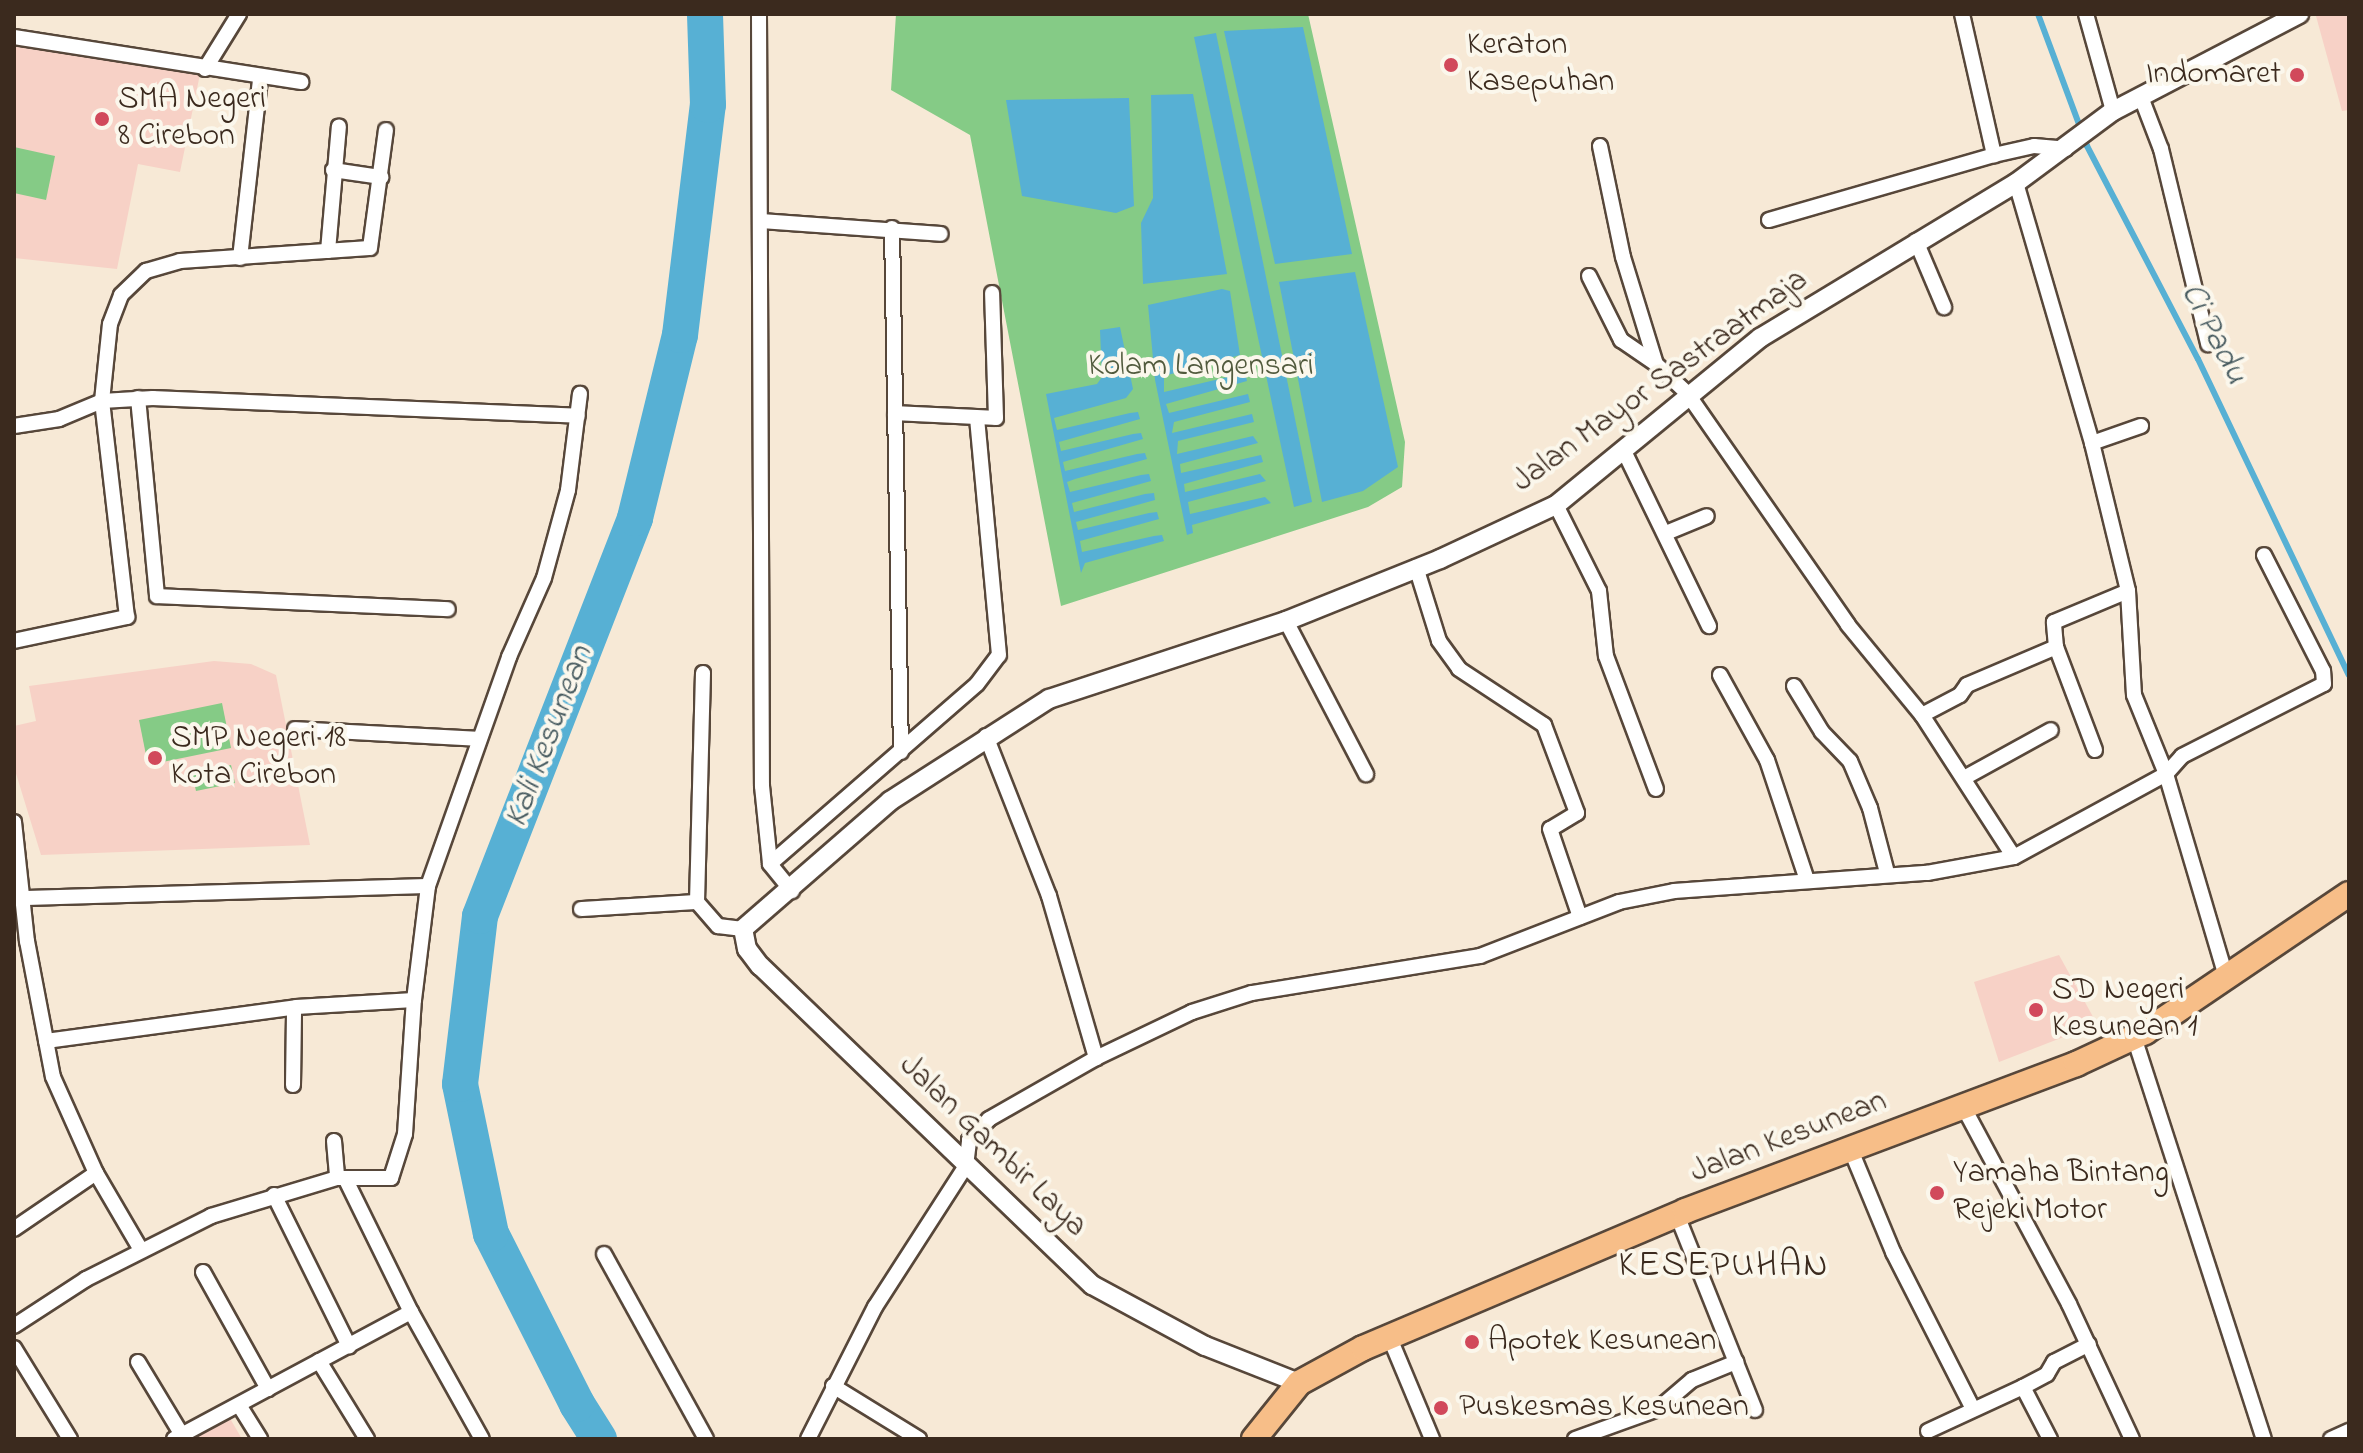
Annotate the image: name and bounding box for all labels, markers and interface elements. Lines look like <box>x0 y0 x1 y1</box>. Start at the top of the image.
place label: Keraton Kasepuhan <box>1467 28 1614 103</box>
marker: Keraton Kasepuhan <box>1442 56 1460 74</box>
place label: Indomaret <box>2146 56 2281 94</box>
marker: Indomaret <box>2288 66 2306 84</box>
place label: SMA Negeri 8 Cirebon <box>118 82 266 157</box>
marker: SMA Negeri 8 Cirebon <box>93 110 111 128</box>
street label: Jalan Mayor Sastraatmaja <box>1506 262 1816 502</box>
water label: Ci Padu <box>2170 277 2256 391</box>
park label: Kolam Langensari <box>1088 348 1314 386</box>
water label: Kali Kesunean <box>497 641 603 833</box>
place label: SMP Negeri 18 Kota Cirebon <box>171 721 346 796</box>
marker: SMP Negeri 18 Kota Cirebon <box>146 749 164 767</box>
place label: SD Negeri Kesunean 1 <box>2052 973 2198 1048</box>
marker: SD Negeri Kesunean 1 <box>2027 1001 2045 1019</box>
street label: Jalan Gambir Laya <box>890 1048 1094 1246</box>
street label: Jalan Kesunean <box>1686 1083 1892 1193</box>
place label: Yamaha Bintang Rejeki Motor <box>1953 1156 2169 1231</box>
marker: Yamaha Bintang Rejeki Motor <box>1928 1184 1946 1202</box>
district label: KESEPUHAN <box>1618 1245 1830 1289</box>
place label: Apotek Kesunean <box>1488 1323 1716 1361</box>
marker: Apotek Kesunean <box>1463 1333 1481 1351</box>
place label: Puskesmas Kesunean <box>1459 1389 1749 1427</box>
marker: Puskesmas Kesunean <box>1430 1397 1452 1419</box>

